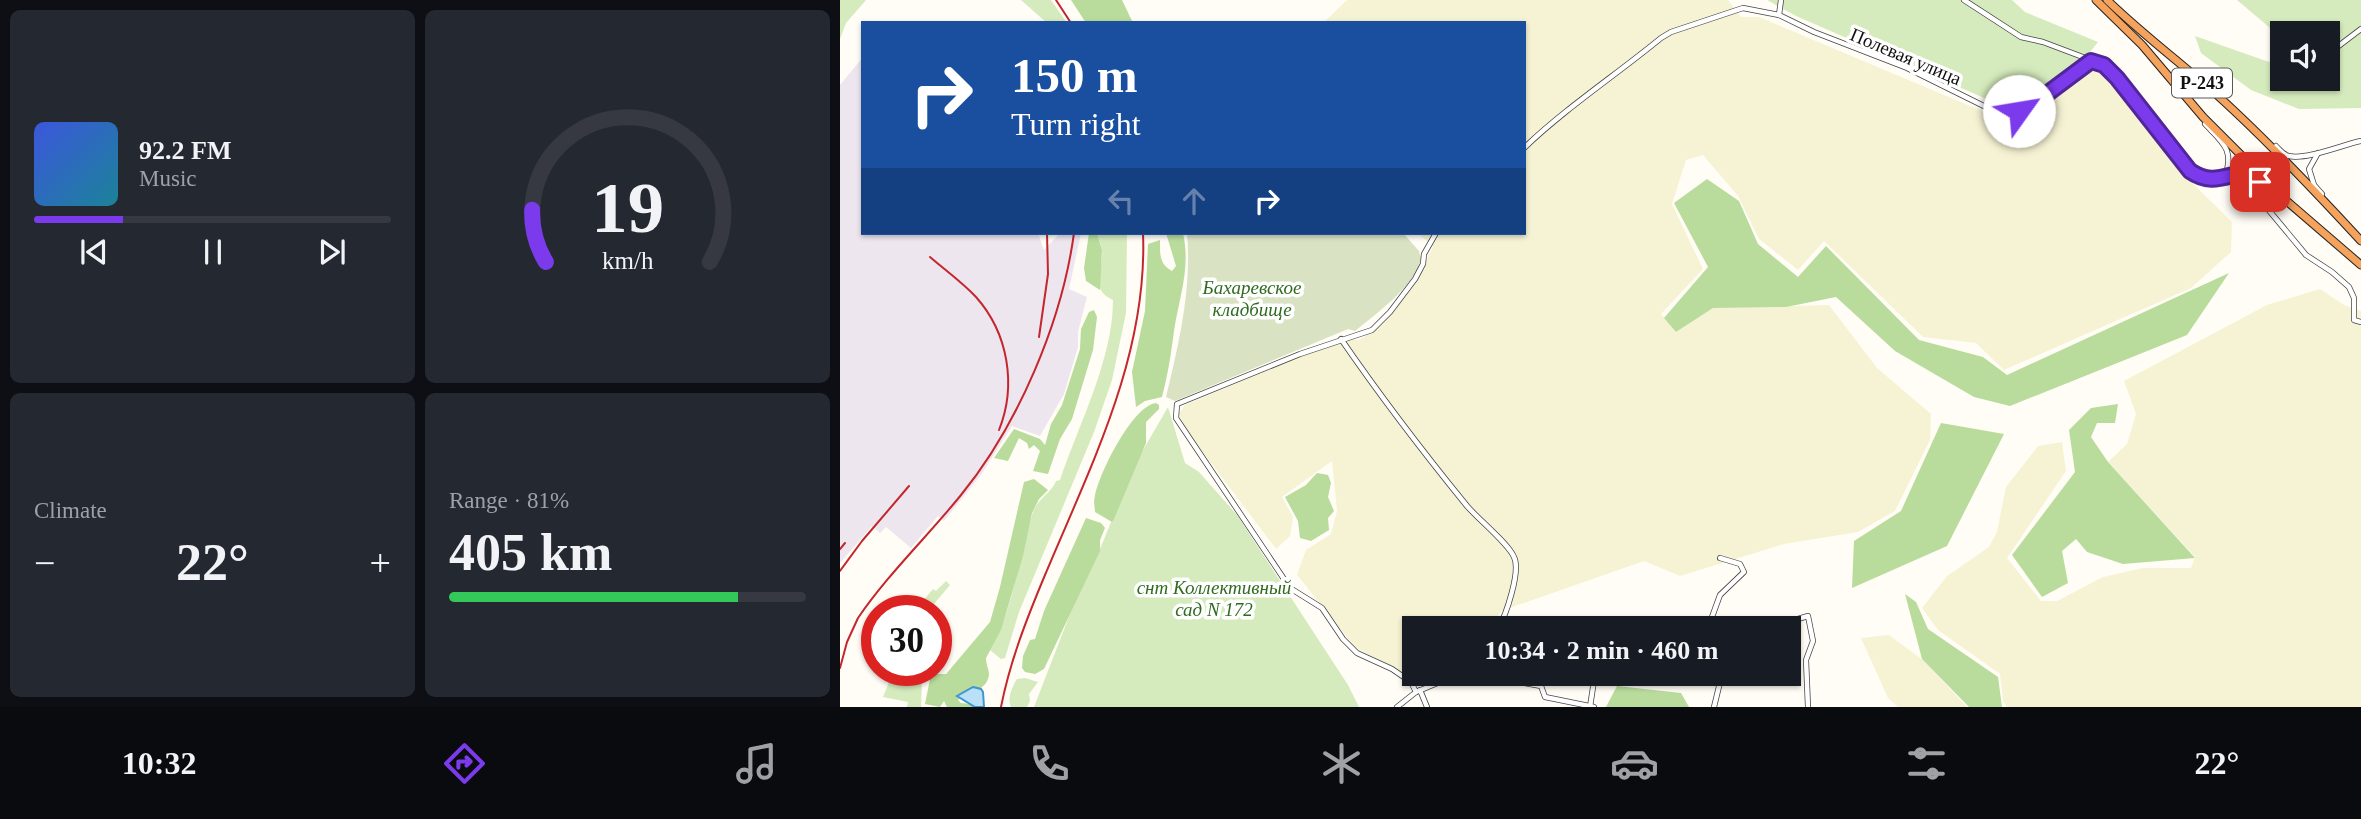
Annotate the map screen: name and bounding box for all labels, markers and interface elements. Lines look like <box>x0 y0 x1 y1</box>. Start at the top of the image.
map controls <box>2270 21 2340 91</box>
button: sound <box>2270 21 2340 91</box>
street label: Полевая улица <box>1847 24 1965 89</box>
text: 150 m <box>1011 48 1138 103</box>
icon: right <box>896 49 987 140</box>
road number: Р-243 <box>2172 68 2232 98</box>
position arrow <box>1982 74 2056 148</box>
text: Turn right <box>1011 106 1141 142</box>
text: 92.2 FM <box>139 136 231 165</box>
pin <box>2230 152 2290 212</box>
icon: arrive <box>2241 163 2279 201</box>
text: Music <box>139 166 197 191</box>
text: 19 <box>591 168 664 249</box>
icon: left <box>1102 182 1140 220</box>
icon: ahead <box>1175 182 1213 220</box>
icon: right <box>1248 182 1286 220</box>
icon: previous <box>75 233 113 271</box>
icon: pause <box>194 233 232 271</box>
icon: next <box>313 233 351 271</box>
text: km/h <box>602 247 654 274</box>
park label: Бахаревское кладбище <box>1202 277 1301 320</box>
text: Range · 81% <box>449 488 569 513</box>
text: Climate <box>34 498 107 523</box>
text: 405 km <box>449 524 612 581</box>
text: 22° <box>176 534 249 591</box>
text: − <box>34 542 55 584</box>
text: + <box>370 542 391 584</box>
park label: снт Коллективный сад N 172 <box>1137 577 1292 620</box>
speed limit sign: 30 <box>861 595 952 686</box>
text: 10:34 · 2 min · 460 m <box>1485 636 1719 665</box>
icon: directions <box>440 739 489 788</box>
icon: music <box>732 739 781 788</box>
icon: phone <box>1025 739 1074 788</box>
icon: climate <box>1317 739 1366 788</box>
icon: car <box>1610 739 1659 788</box>
icon: filters <box>1902 739 1951 788</box>
text: 10:32 <box>122 745 196 781</box>
text: 22° <box>2194 745 2239 781</box>

